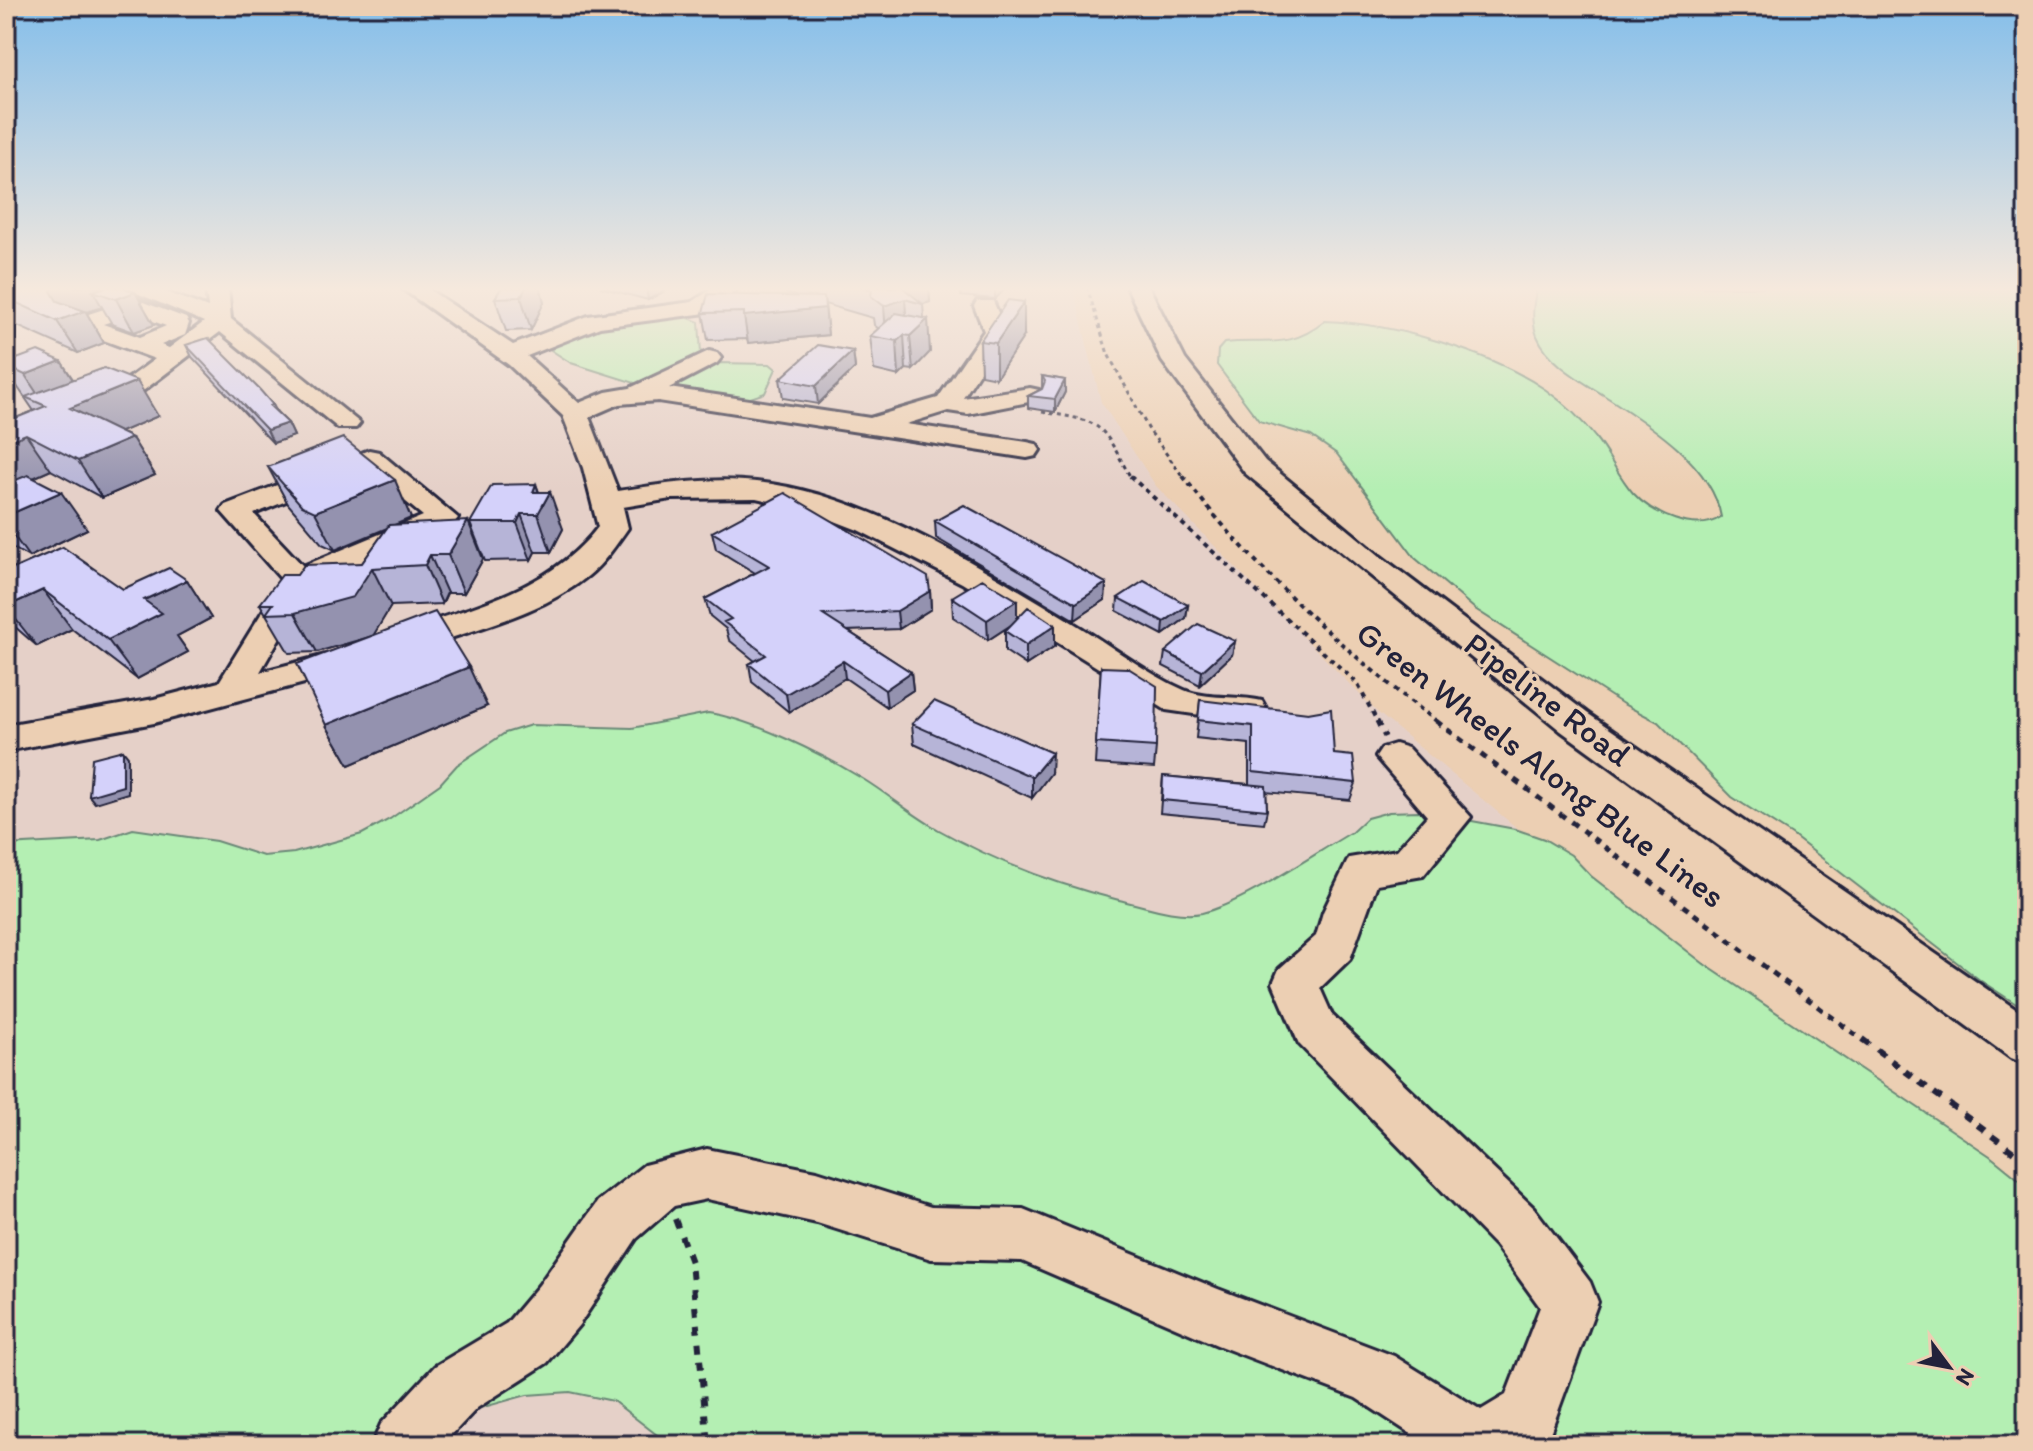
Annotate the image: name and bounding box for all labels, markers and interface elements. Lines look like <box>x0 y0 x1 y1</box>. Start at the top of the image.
street label: Green Wheels Along Blue Lines <box>1348 612 1733 916</box>
street label: Pipeline Road <box>1456 623 1639 775</box>
north arrow <box>1909 1327 1989 1407</box>
text: N <box>1950 1364 1981 1391</box>

